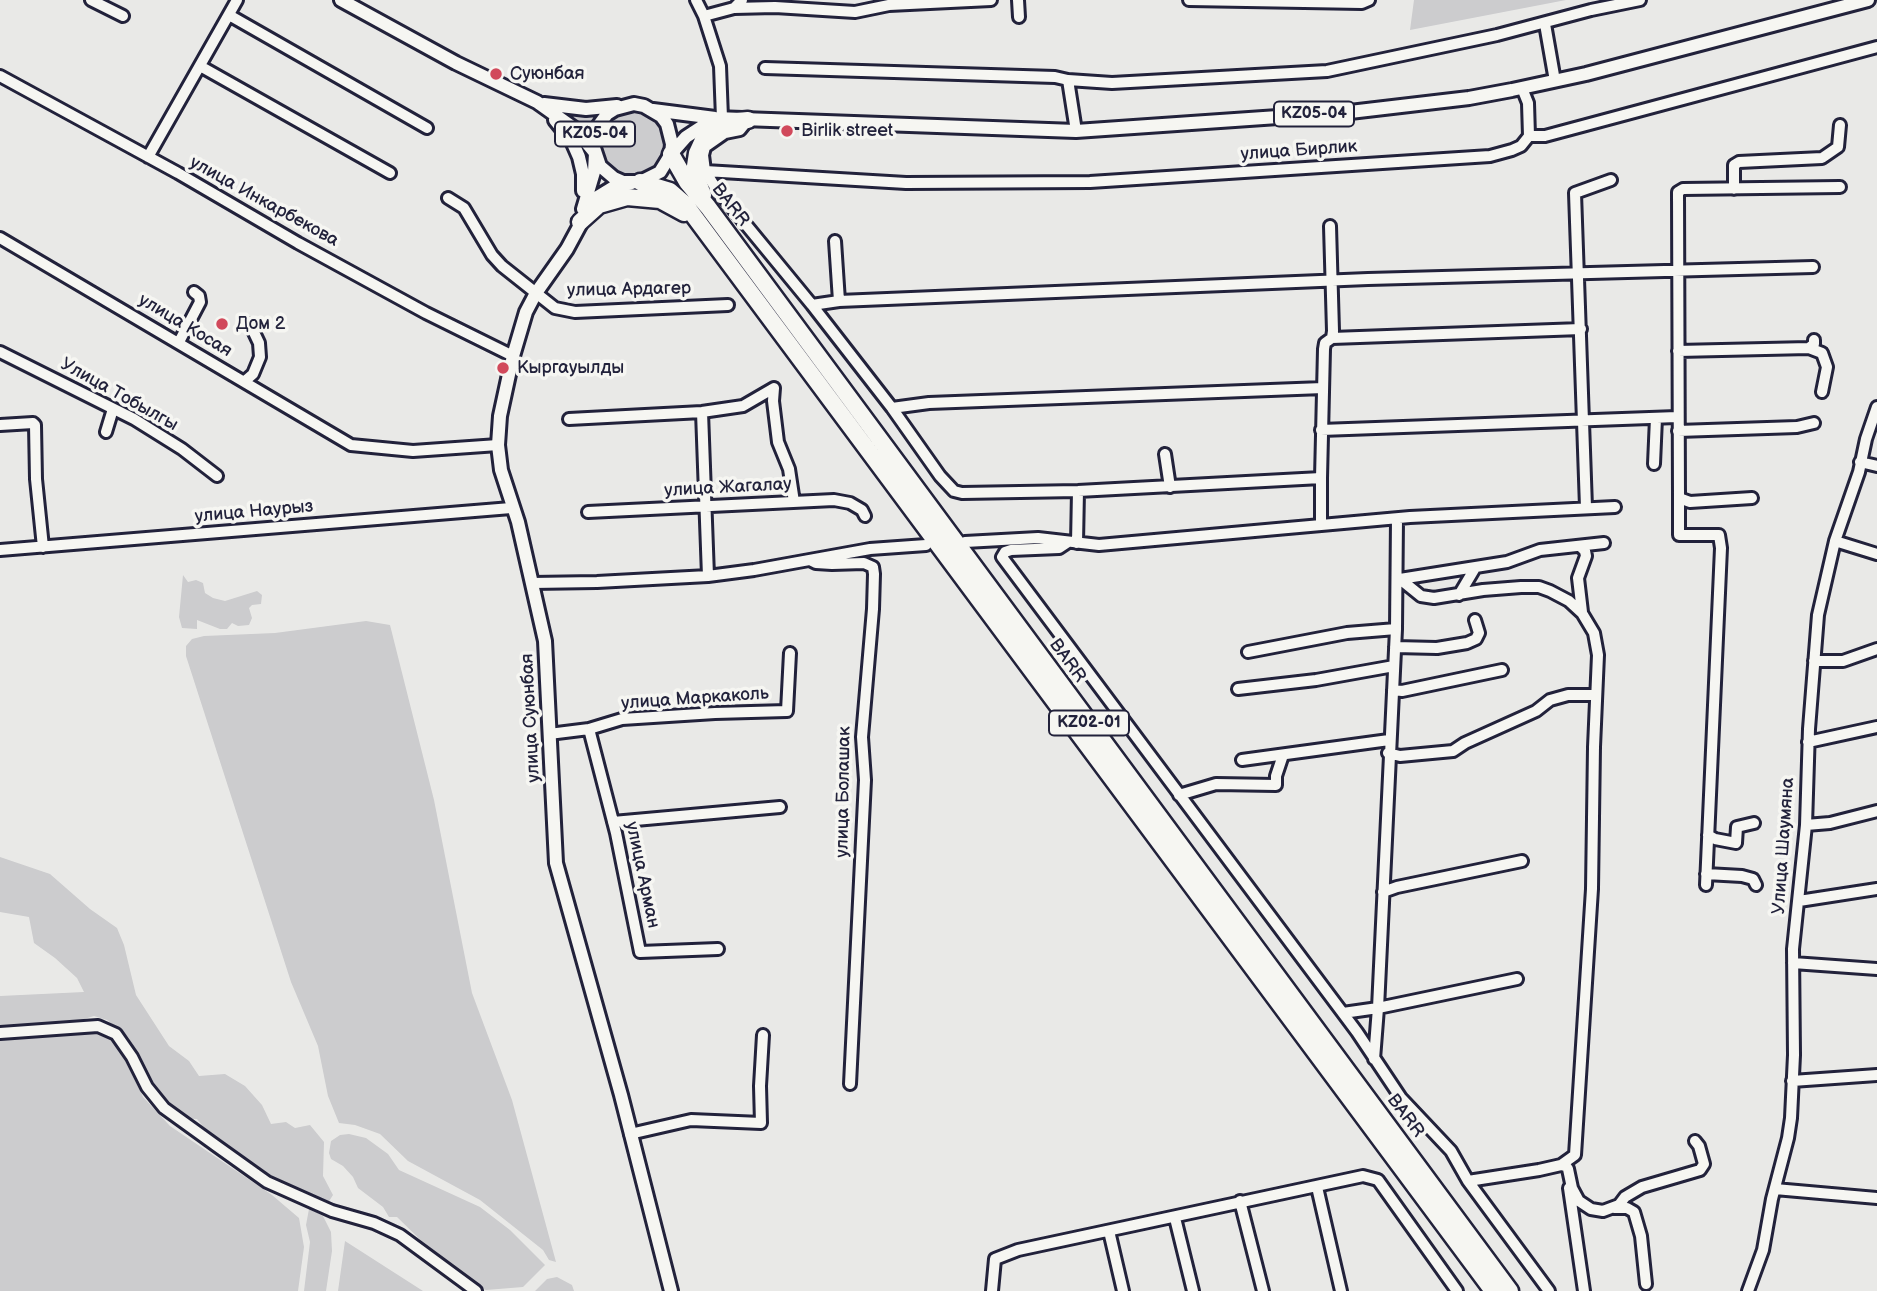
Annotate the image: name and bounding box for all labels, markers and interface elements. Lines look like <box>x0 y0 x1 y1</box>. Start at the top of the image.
place label: Суюнбая <box>510 63 585 85</box>
marker: Суюнбая <box>488 66 504 82</box>
road number: KZ05-04 <box>1274 102 1354 126</box>
place label: Birlik street <box>801 120 893 142</box>
road number: KZ05-04 <box>555 122 635 146</box>
marker: Birlik street <box>779 123 795 139</box>
street label: улица Бирлик <box>1240 136 1358 166</box>
street label: улица Инкарбекова <box>186 152 342 252</box>
street label: BARR <box>706 179 754 231</box>
street label: улица Ардагер <box>567 278 691 302</box>
street label: улица Косая <box>134 290 236 362</box>
place label: Дом 2 <box>236 313 285 335</box>
marker: Дом 2 <box>214 316 230 332</box>
street label: Улица Тобылгы <box>56 354 182 436</box>
place label: Кыргауылды <box>517 357 624 379</box>
marker: Кыргауылды <box>495 360 511 376</box>
street label: улица Жагалау <box>664 474 792 502</box>
street label: улица Наурыз <box>194 496 314 528</box>
street label: BARR <box>1044 635 1090 687</box>
street label: улица Суюнбая <box>517 653 545 783</box>
street label: улица Маркаколь <box>620 683 770 715</box>
road number: KZ02-01 <box>1049 710 1129 736</box>
street label: улица Болашак <box>832 726 856 858</box>
street label: Улица Шаумяна <box>1768 777 1800 915</box>
street label: улица Арман <box>620 820 664 930</box>
street label: BARR <box>1382 1090 1428 1142</box>

